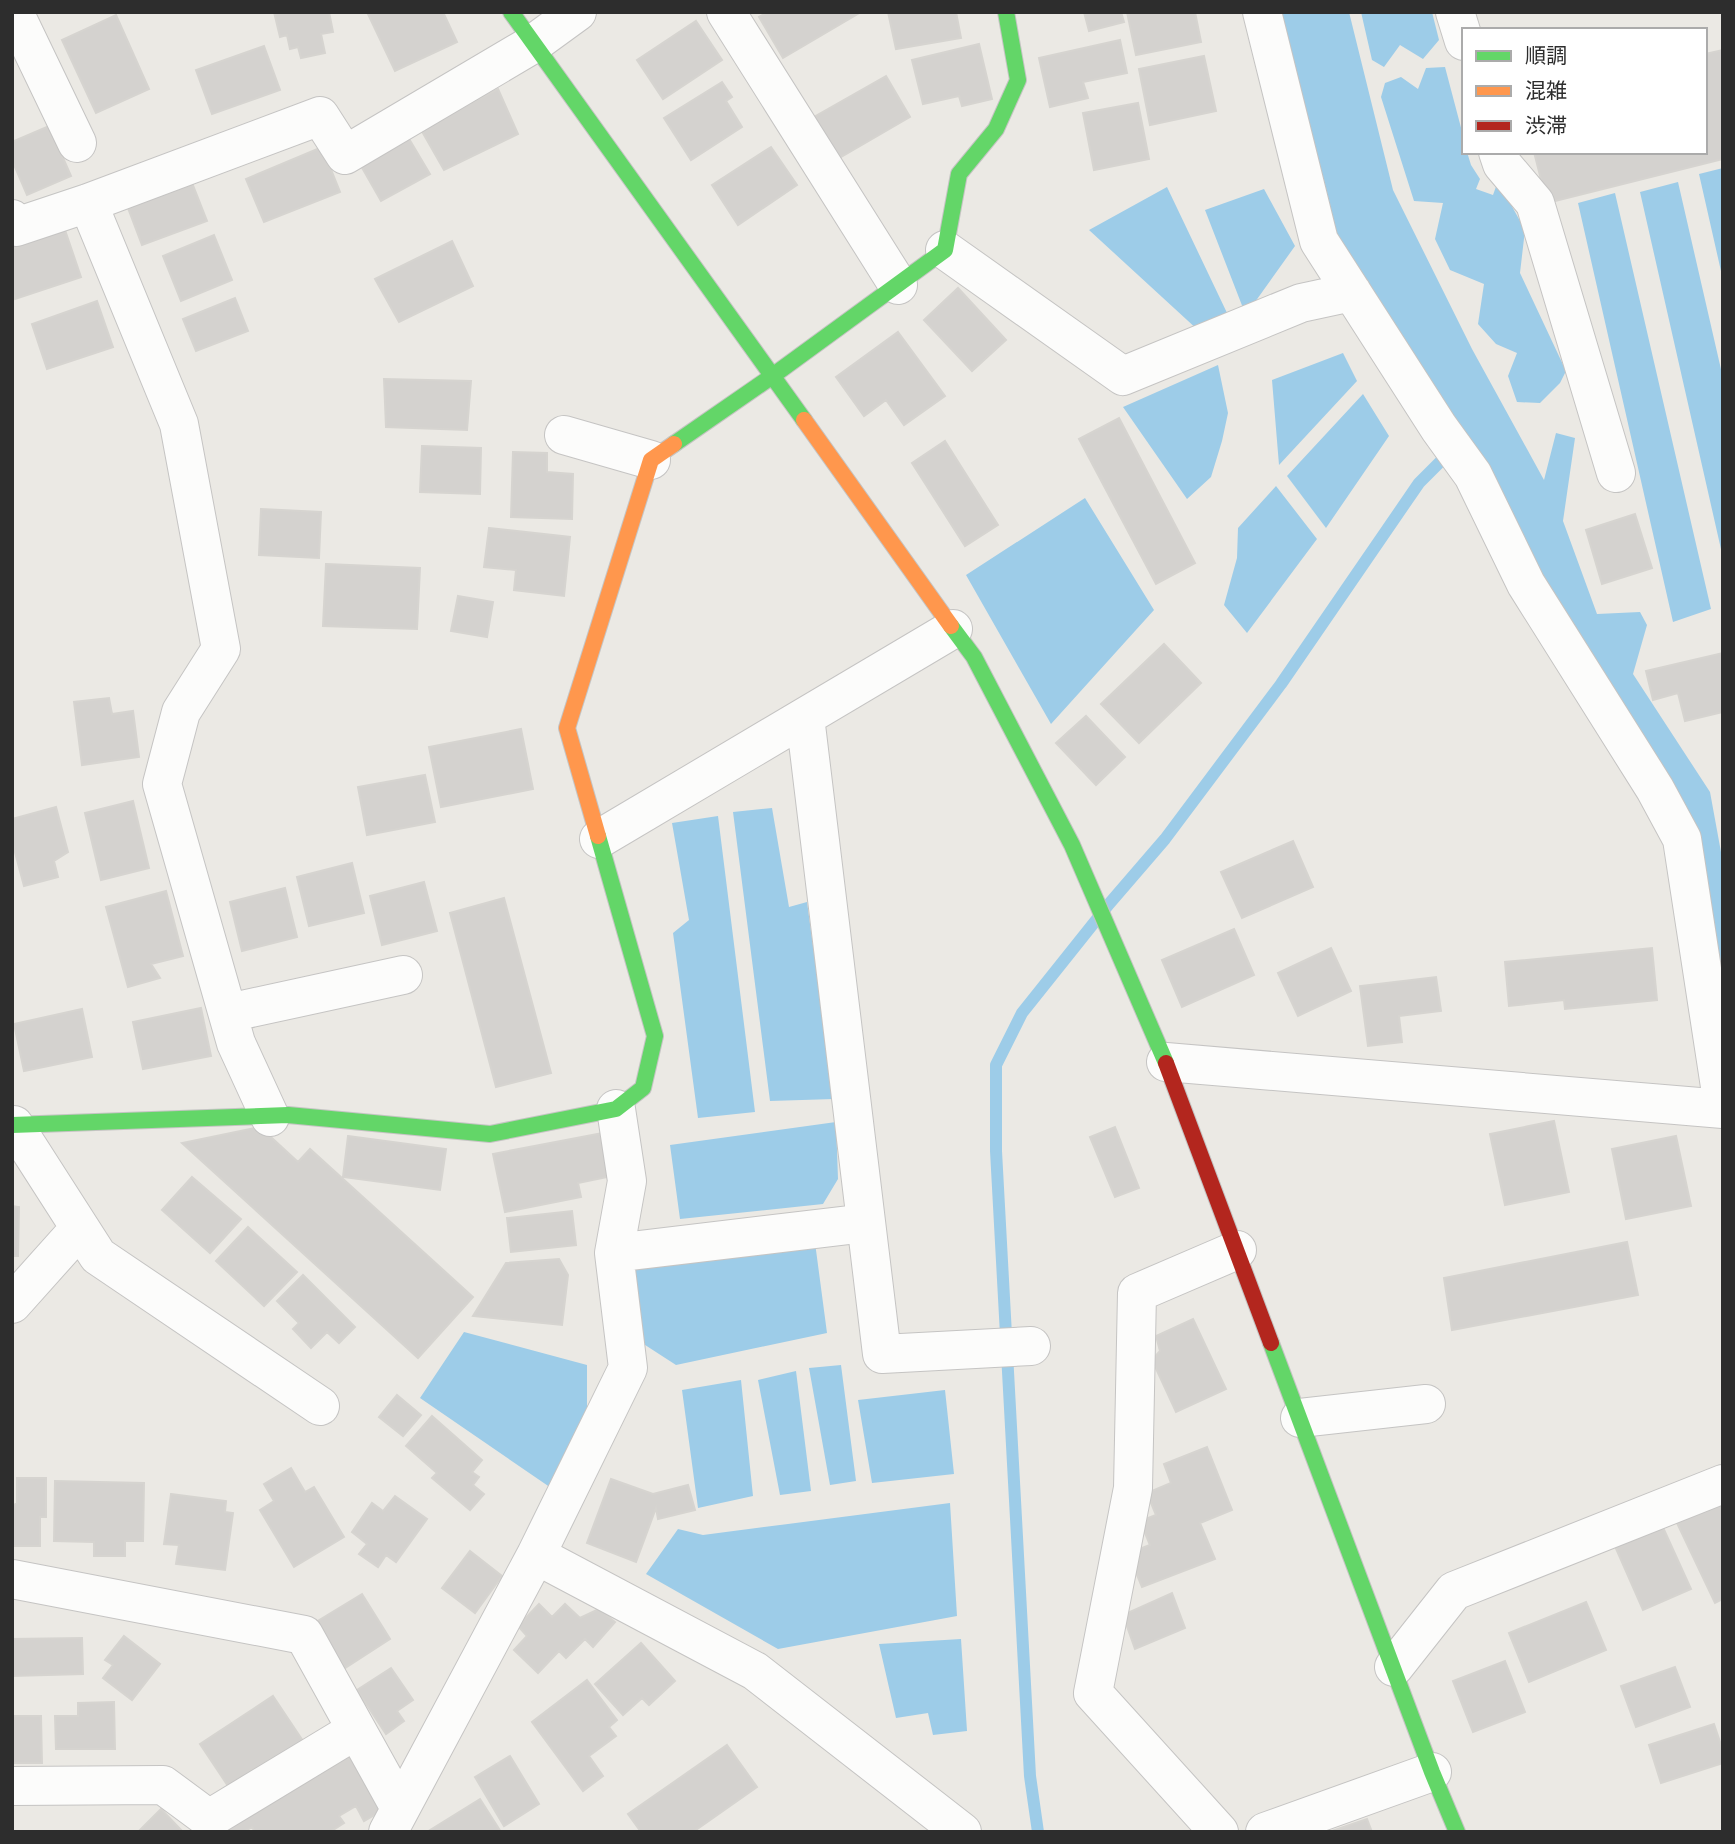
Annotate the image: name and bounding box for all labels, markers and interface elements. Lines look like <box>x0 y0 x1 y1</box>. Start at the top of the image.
legend <box>1462 28 1707 154</box>
text: 順調 <box>1525 44 1567 68</box>
text: 混雑 <box>1525 79 1567 103</box>
text: 渋滞 <box>1525 114 1567 138</box>

